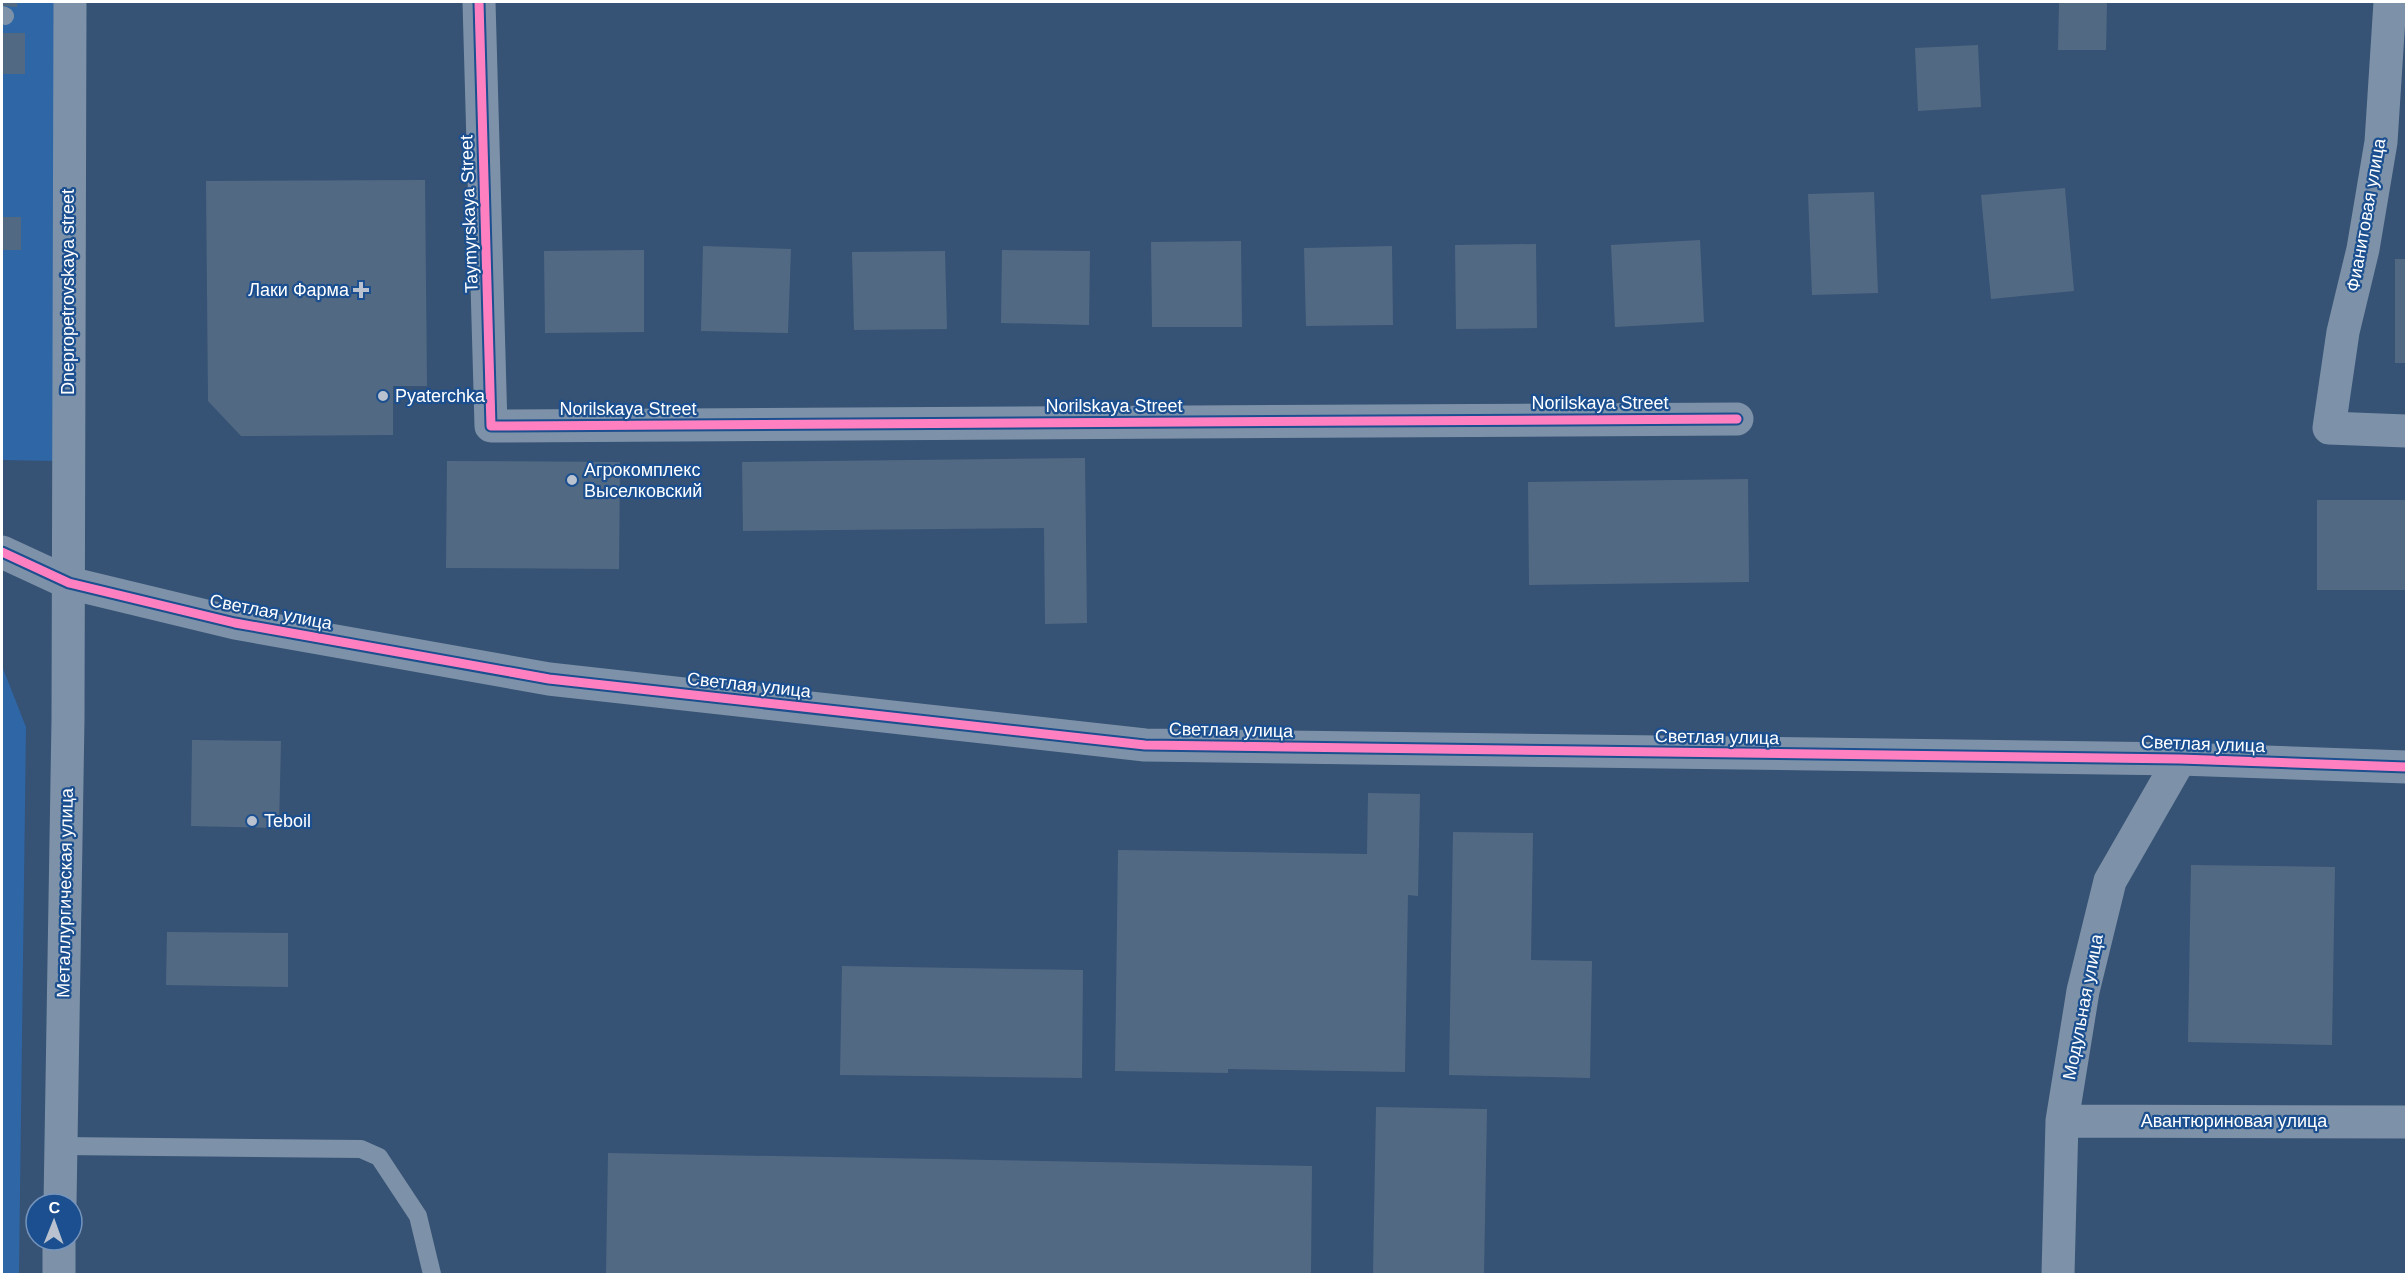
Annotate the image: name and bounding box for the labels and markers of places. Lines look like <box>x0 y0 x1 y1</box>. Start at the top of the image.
place label: Лаки Фарма <box>248 280 350 300</box>
marker: Лаки Фарма <box>354 283 368 297</box>
place label: Pyaterchka <box>395 386 486 406</box>
marker: Pyaterchka <box>376 389 390 403</box>
place label: Агрокомплекс Выселковский <box>584 460 702 501</box>
marker: Агрокомплекс Выселковский <box>565 473 579 487</box>
place label: Teboil <box>264 811 311 831</box>
marker: Teboil <box>245 814 259 828</box>

